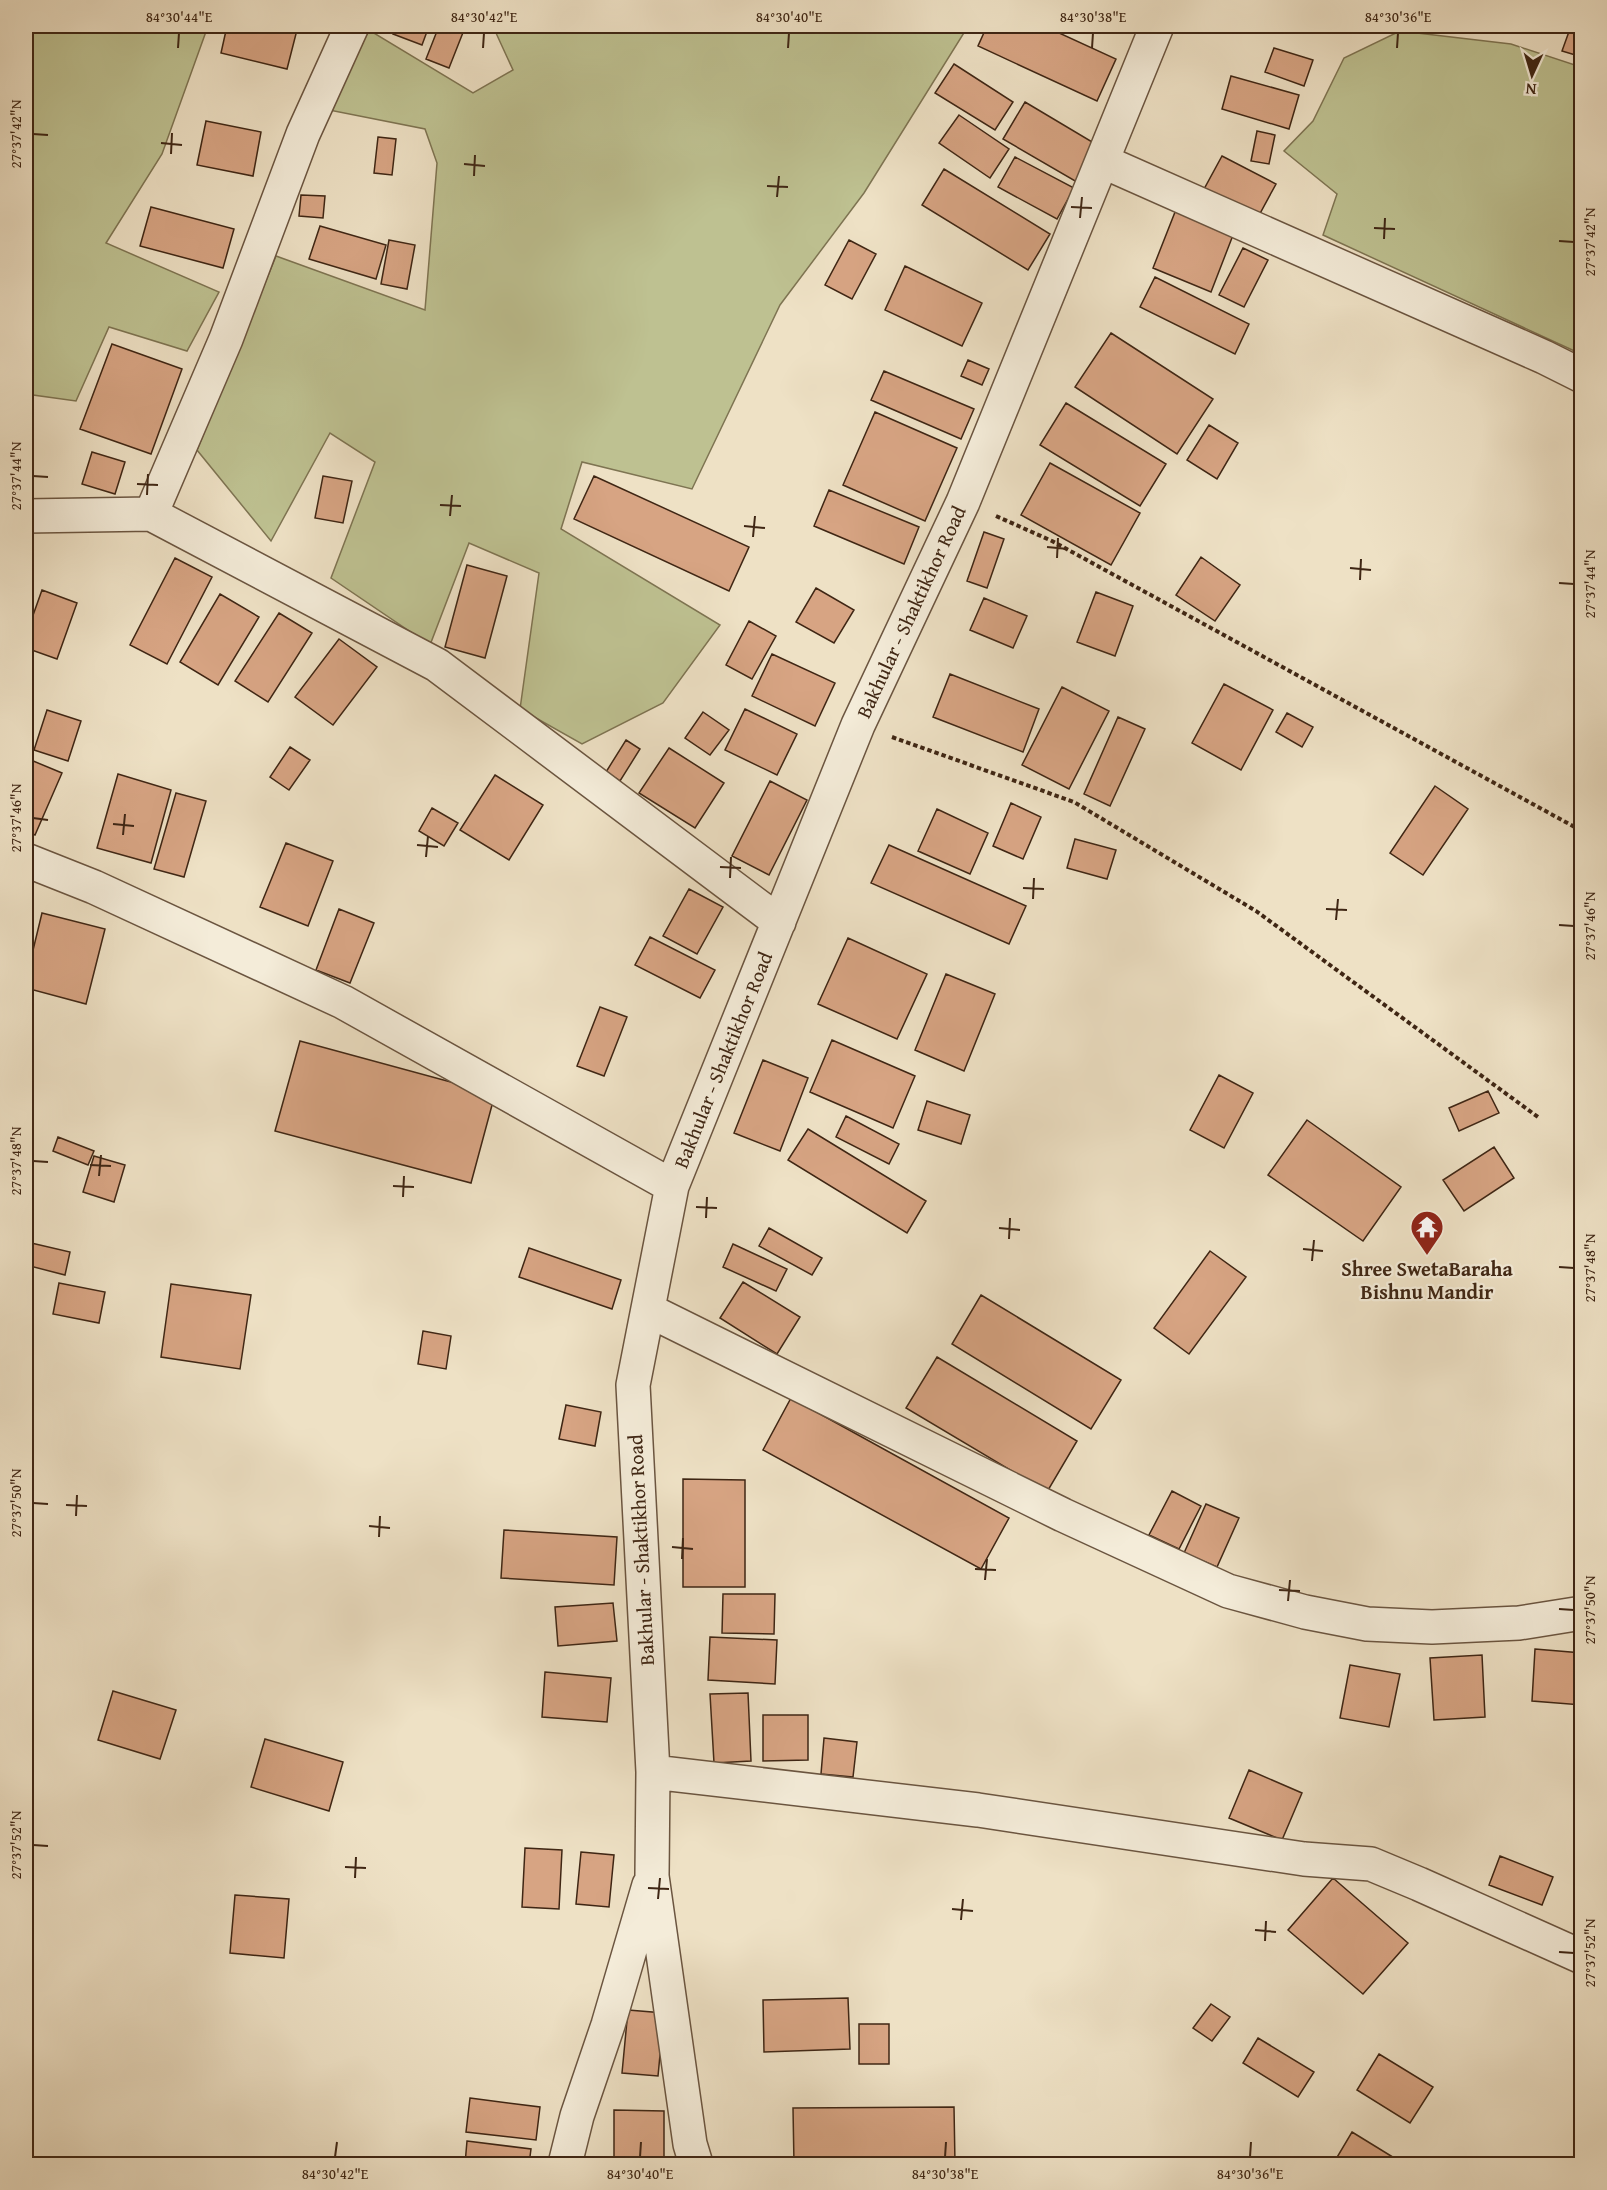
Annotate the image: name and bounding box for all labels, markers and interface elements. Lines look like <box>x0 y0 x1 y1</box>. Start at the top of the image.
text: 84°30'44"E <box>146 6 213 27</box>
text: 84°30'42"E <box>451 6 518 27</box>
text: 84°30'40"E <box>756 6 823 27</box>
text: 84°30'38"E <box>1060 6 1127 27</box>
text: 84°30'36"E <box>1365 6 1432 27</box>
north arrow <box>1502 45 1562 105</box>
text: N <box>1524 78 1537 102</box>
text: 27°37'42"N <box>5 99 26 168</box>
text: 27°37'42"N <box>1579 207 1600 276</box>
text: 27°37'44"N <box>5 441 26 510</box>
street label: Bakhular - Shaktikhor Road <box>849 501 973 723</box>
text: 27°37'44"N <box>1579 549 1600 618</box>
text: 27°37'46"N <box>5 783 26 852</box>
text: 27°37'46"N <box>1579 891 1600 960</box>
street label: Bakhular - Shaktikhor Road <box>666 947 779 1173</box>
text: 27°37'48"N <box>5 1126 26 1195</box>
temple icon: Shree SwetaBaraha Bishnu Mandir <box>1409 1209 1445 1256</box>
text: 27°37'48"N <box>1579 1233 1600 1302</box>
place label: Shree SwetaBaraha Bishnu Mandir <box>1341 1254 1513 1306</box>
street label: Bakhular - Shaktikhor Road <box>620 1433 661 1666</box>
text: 27°37'50"N <box>5 1468 26 1537</box>
text: 27°37'50"N <box>1579 1575 1600 1644</box>
text: 27°37'52"N <box>5 1810 26 1879</box>
text: 27°37'52"N <box>1579 1918 1600 1987</box>
text: 84°30'42"E <box>302 2163 369 2184</box>
text: 84°30'40"E <box>607 2163 674 2184</box>
text: 84°30'38"E <box>912 2163 979 2184</box>
text: 84°30'36"E <box>1217 2163 1284 2184</box>

